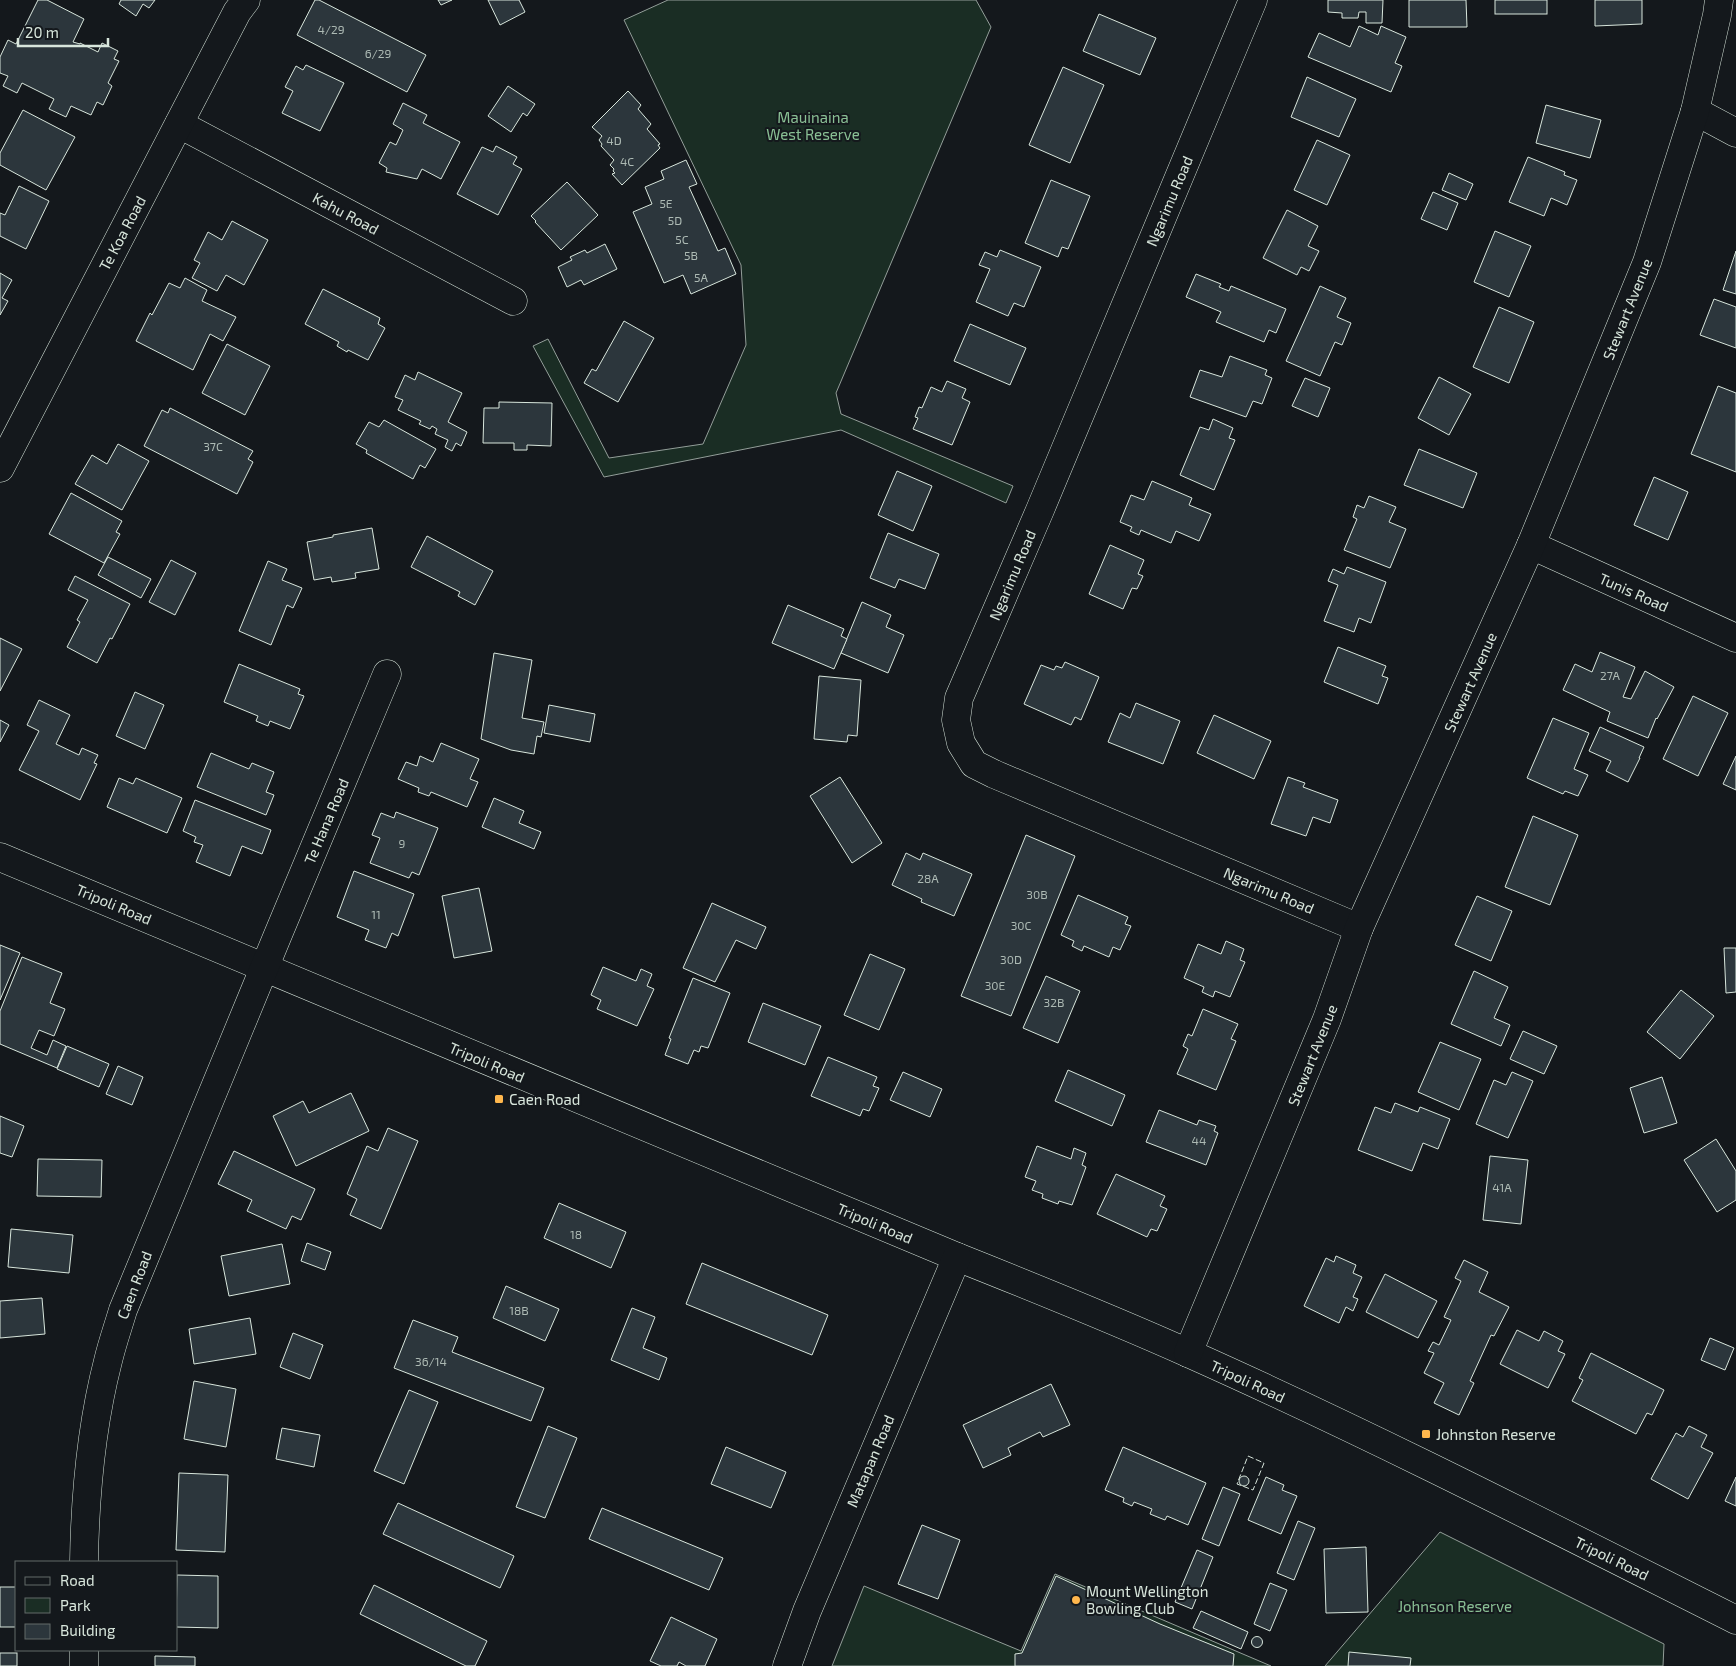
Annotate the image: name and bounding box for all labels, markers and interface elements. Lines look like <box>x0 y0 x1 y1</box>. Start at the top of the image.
scale bar <box>18 15 108 47</box>
house number: 4/29 <box>317 22 345 36</box>
text: 20 m <box>25 23 59 41</box>
house number: 6/29 <box>365 46 391 60</box>
park label: Mauinaina West Reserve <box>766 108 860 143</box>
house number: 4D <box>606 133 622 147</box>
street label: Ngarimu Road <box>1142 153 1196 249</box>
house number: 4C <box>620 154 634 168</box>
street label: Kahu Road <box>310 188 382 238</box>
street label: Te Koa Road <box>95 193 149 273</box>
house number: 5E <box>659 196 673 210</box>
house number: 5D <box>668 213 682 227</box>
house number: 5C <box>675 232 689 246</box>
house number: 5B <box>684 248 698 262</box>
street label: Stewart Avenue <box>1598 256 1656 362</box>
house number: 5A <box>694 270 708 284</box>
house number: 37C <box>203 439 223 453</box>
street label: Ngarimu Road <box>985 527 1039 623</box>
street label: Tunis Road <box>1597 569 1671 615</box>
street label: Stewart Avenue <box>1440 629 1500 735</box>
house number: 27A <box>1600 668 1621 682</box>
street label: Te Hana Road <box>300 775 352 867</box>
house number: 9 <box>399 836 406 850</box>
street label: Ngarimu Road <box>1221 863 1317 917</box>
house number: 28A <box>917 871 939 885</box>
street label: Tripoli Road <box>74 880 154 928</box>
house number: 30B <box>1026 887 1048 901</box>
house number: 11 <box>371 907 381 921</box>
house number: 30C <box>1011 918 1032 932</box>
house number: 30D <box>1000 952 1022 966</box>
house number: 30E <box>985 978 1006 992</box>
house number: 32B <box>1044 995 1064 1009</box>
street label: Stewart Avenue <box>1283 1002 1341 1108</box>
street label: Tripoli Road <box>447 1038 527 1086</box>
place label: Caen Road <box>509 1090 580 1108</box>
marker: Caen Road <box>493 1093 505 1105</box>
house number: 44 <box>1192 1133 1206 1147</box>
house number: 41A <box>1492 1180 1512 1194</box>
street label: Tripoli Road <box>835 1199 915 1247</box>
house number: 18 <box>570 1227 582 1241</box>
street label: Caen Road <box>113 1248 155 1322</box>
house number: 18B <box>509 1303 529 1317</box>
house number: 36/14 <box>415 1354 447 1368</box>
street label: Tripoli Road <box>1208 1356 1288 1406</box>
street label: Matapan Road <box>842 1412 898 1510</box>
place label: Johnston Reserve <box>1436 1425 1556 1443</box>
marker: Johnston Reserve <box>1420 1428 1432 1440</box>
street label: Tripoli Road <box>1572 1532 1652 1584</box>
legend <box>15 1561 178 1651</box>
text: Road <box>60 1571 95 1589</box>
place label: Mount Wellington Bowling Club <box>1086 1582 1208 1617</box>
marker: Mount Wellington Bowling Club <box>1070 1594 1082 1606</box>
text: Park <box>60 1596 91 1614</box>
park label: Johnson Reserve <box>1398 1597 1512 1615</box>
text: Building <box>60 1621 116 1639</box>

